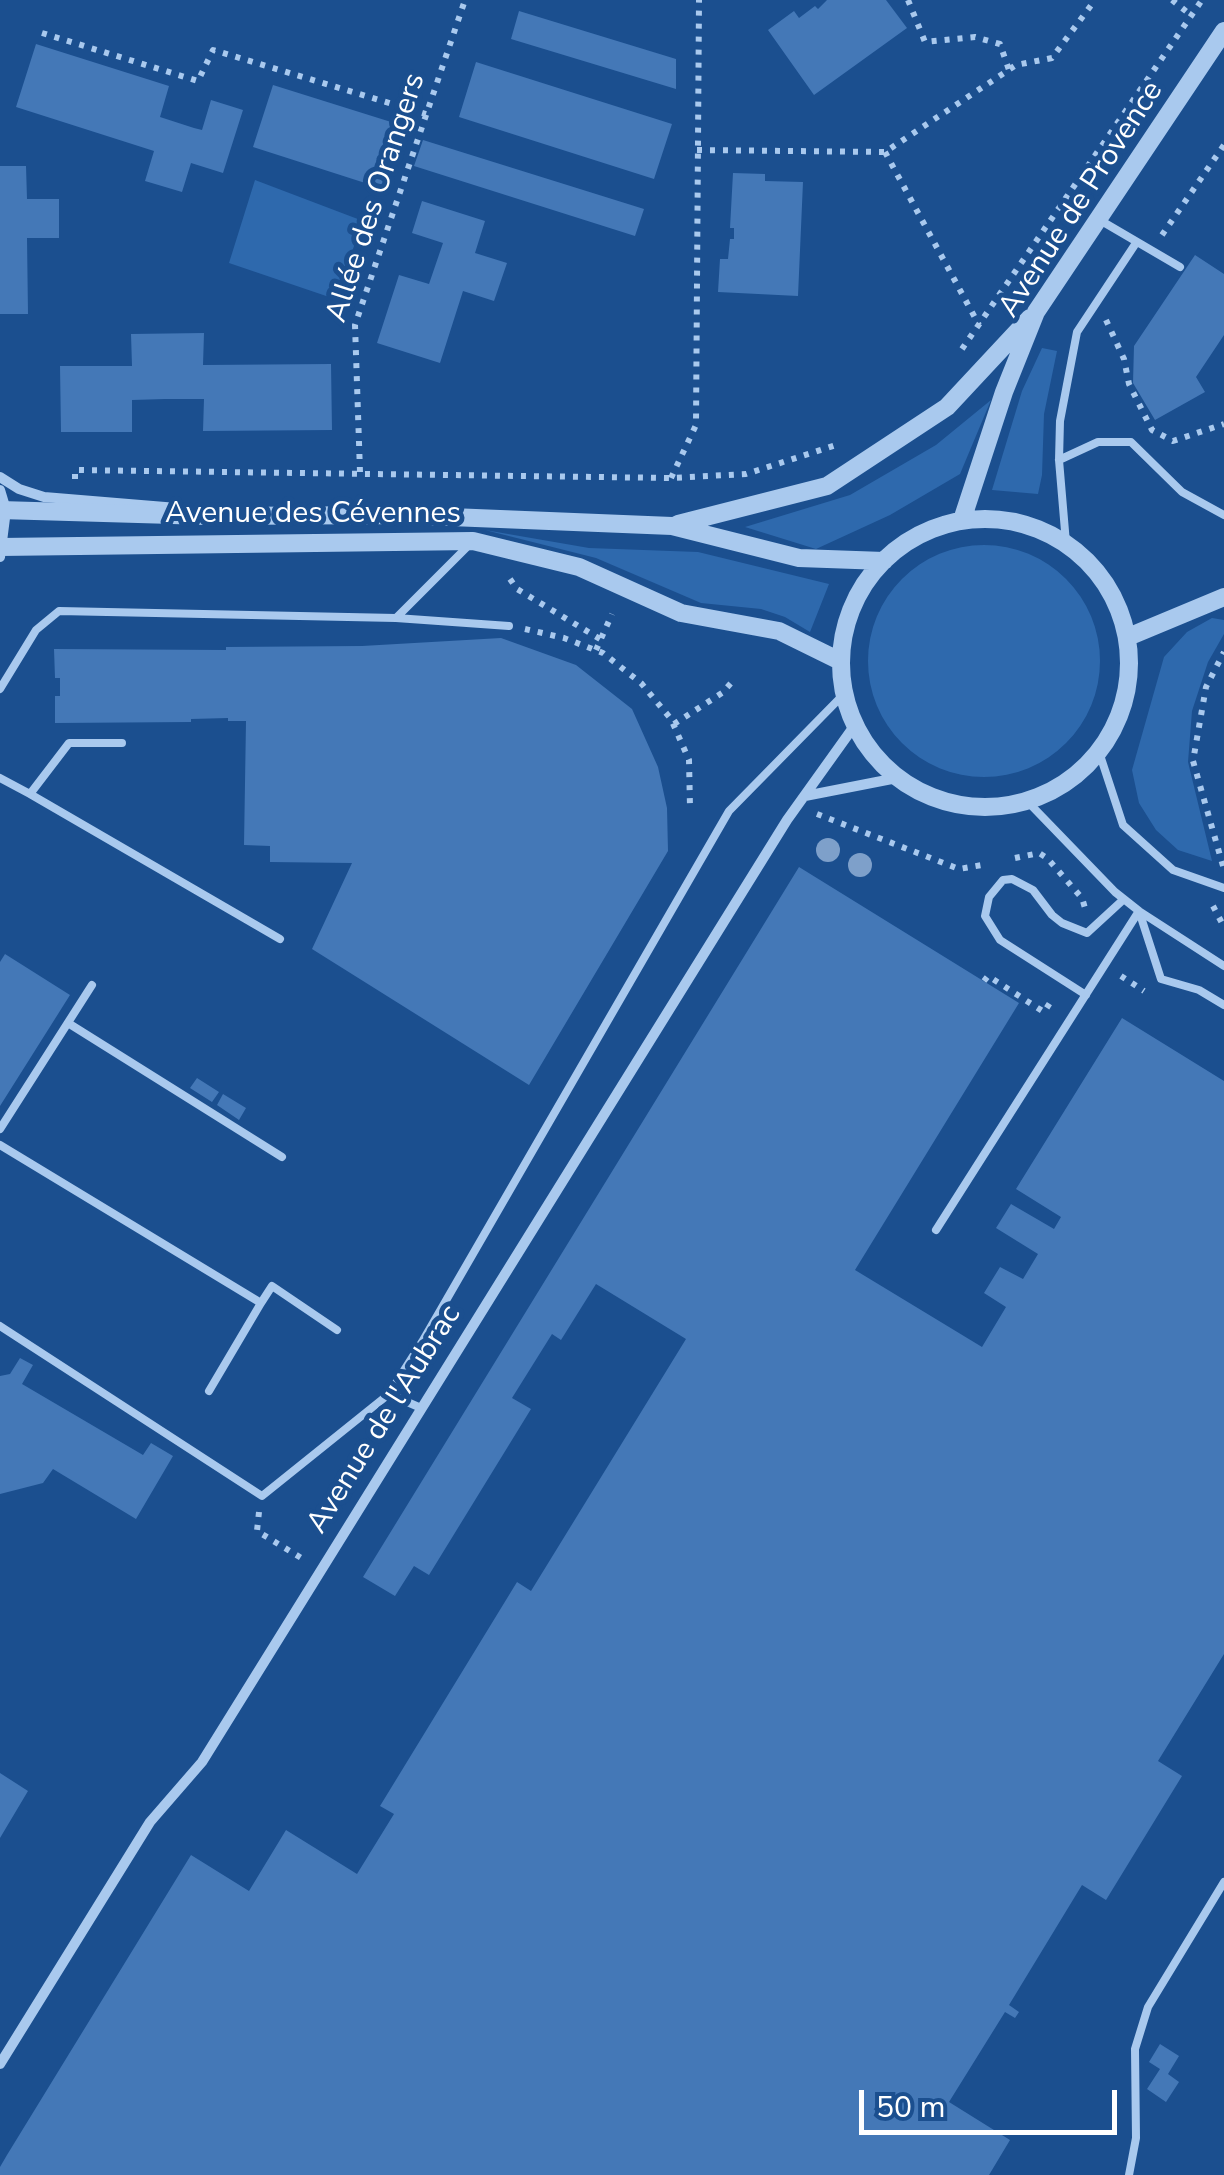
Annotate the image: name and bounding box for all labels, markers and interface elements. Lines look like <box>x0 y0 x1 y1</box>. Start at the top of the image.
street label: Allée des Orangers <box>320 69 434 327</box>
street label: Avenue de Provence <box>992 75 1172 325</box>
street label: Avenue des Cévennes <box>165 497 461 533</box>
street label: Avenue de l'Aubrac <box>300 1299 470 1541</box>
scale bar <box>864 2070 1122 2132</box>
text: 50 m <box>876 2087 945 2128</box>

